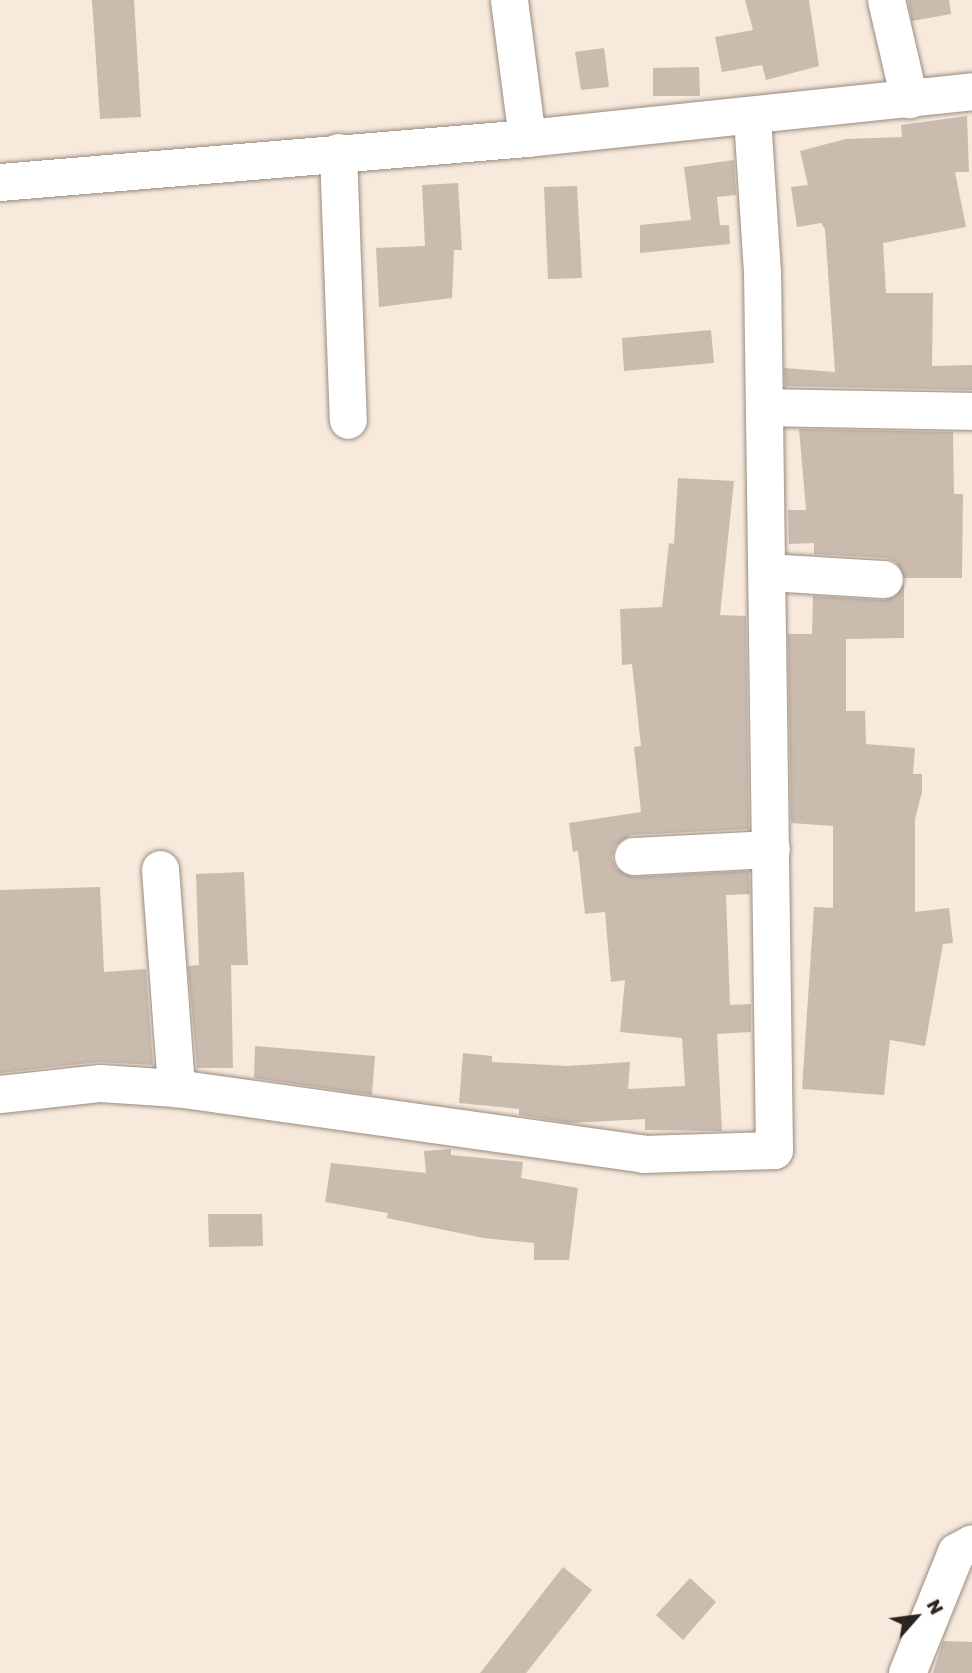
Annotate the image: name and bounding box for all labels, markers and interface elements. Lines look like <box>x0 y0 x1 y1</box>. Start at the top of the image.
north arrow <box>881 1582 951 1652</box>
text: N <box>922 1595 948 1618</box>

